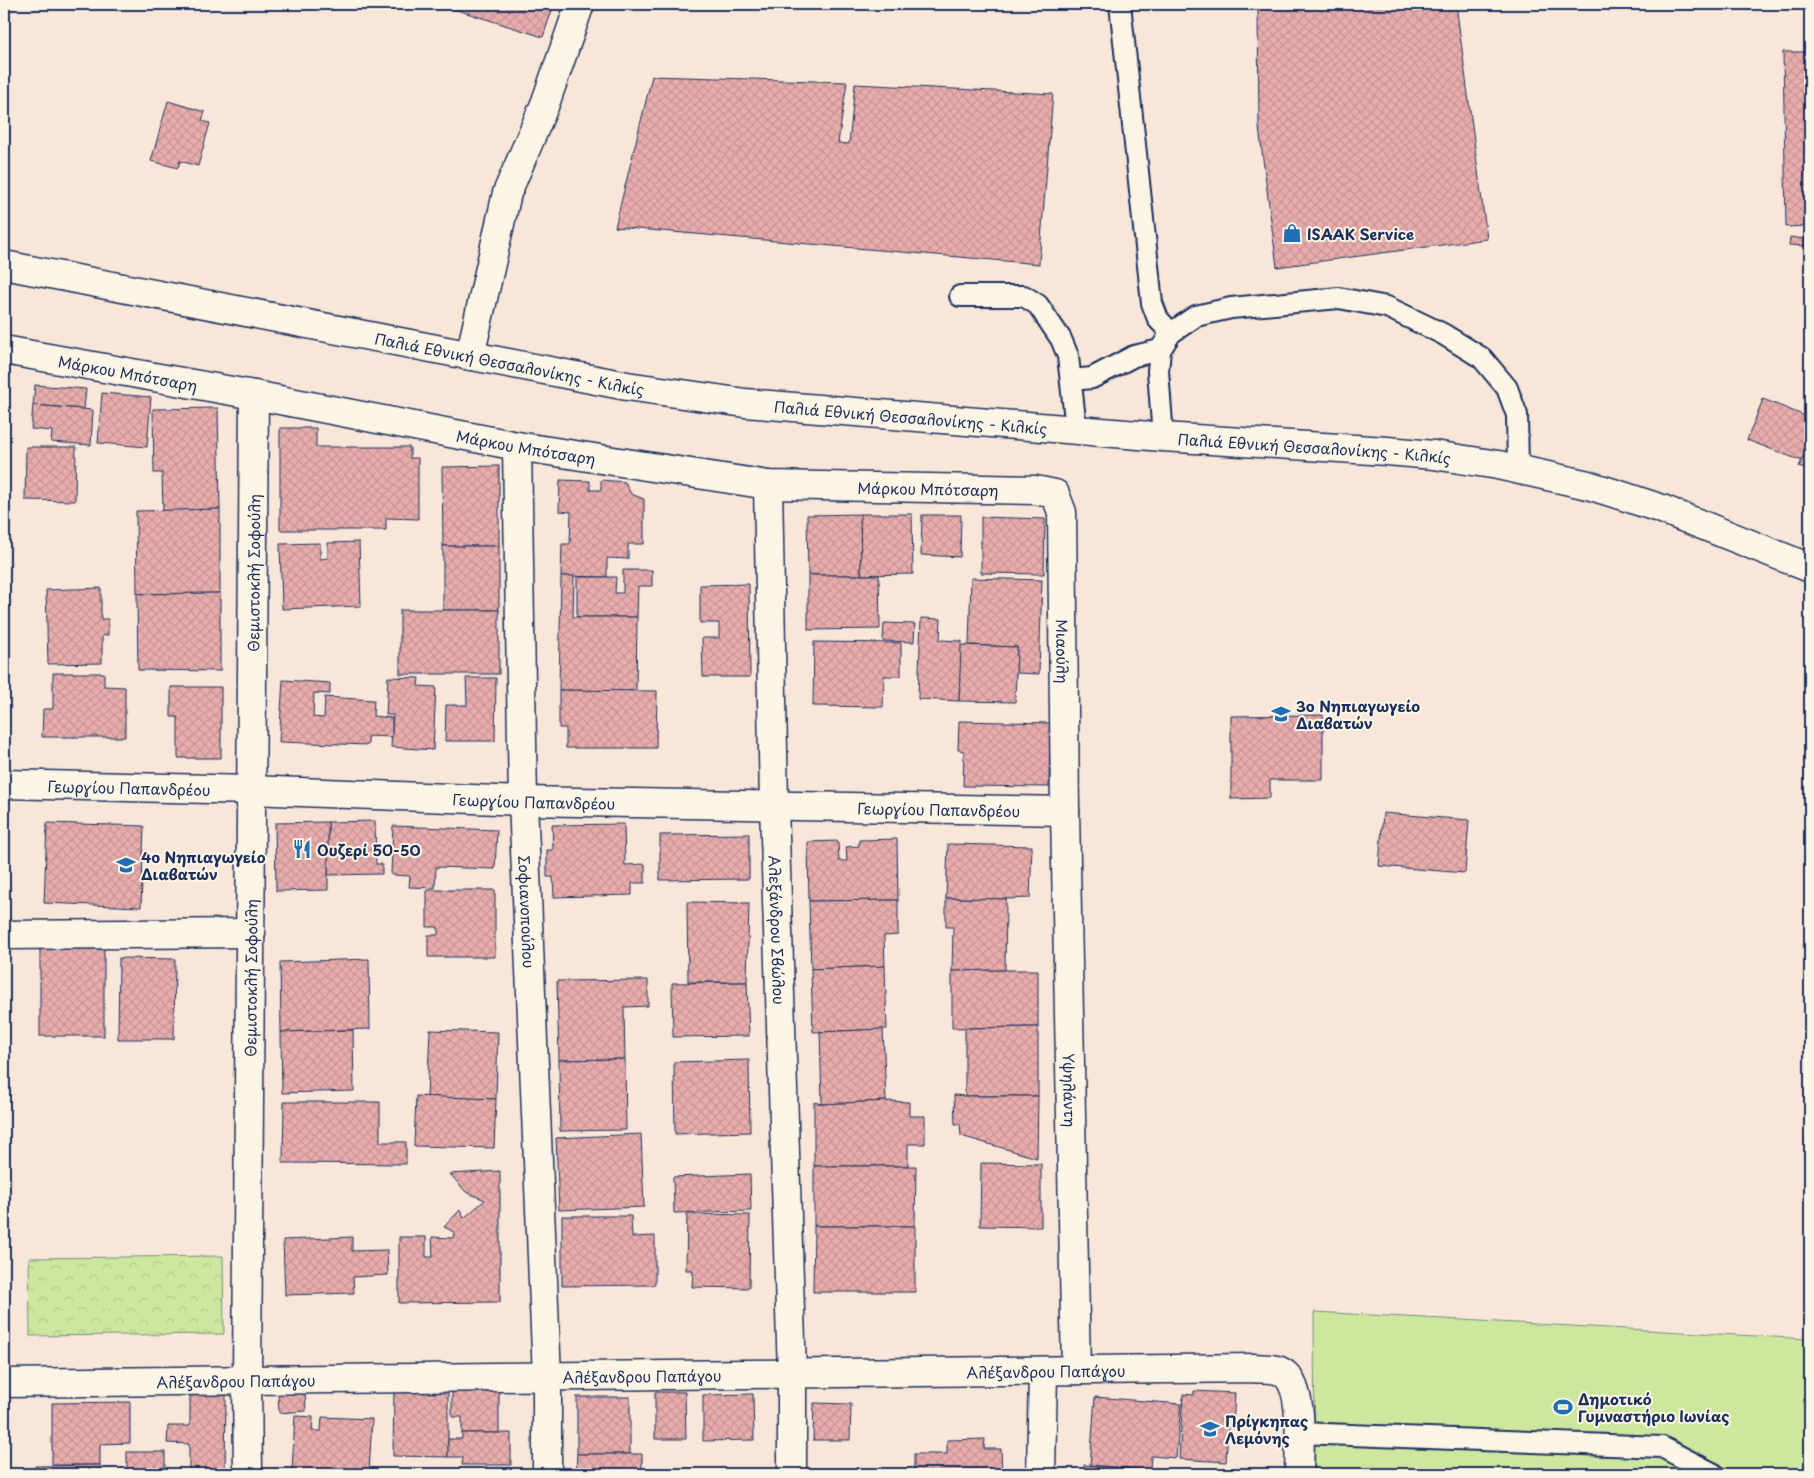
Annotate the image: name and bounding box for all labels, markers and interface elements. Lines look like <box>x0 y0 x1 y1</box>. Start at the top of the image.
shop icon: ISAAK Service <box>1281 222 1303 244</box>
place label: ISAAK Service <box>1307 222 1414 245</box>
street label: Παλιά Εθνική Θεσσαλονίκης - Κιλκίς <box>373 326 646 400</box>
street label: Μάρκου Μπότσαρη <box>57 349 200 396</box>
street label: Παλιά Εθνική Θεσσαλονίκης - Κιλκίς <box>773 394 1048 439</box>
street label: Μάρκου Μπότσαρη <box>454 423 597 470</box>
street label: Παλιά Εθνική Θεσσαλονίκης - Κιλκίς <box>1177 426 1453 469</box>
street label: Μάρκου Μπότσαρη <box>857 475 999 501</box>
street label: Θεμιστοκλή Σοφούλη <box>241 494 265 652</box>
street label: Μιαούλη <box>1052 619 1075 684</box>
place label: 3ο Νηπιαγωγείο Διαβατών <box>1296 694 1420 734</box>
school or university icon: 3ο Νηπιαγωγείο Διαβατών <box>1270 703 1292 725</box>
street label: Γεωργίου Παπανδρέου <box>47 774 211 801</box>
street label: Γεωργίου Παπανδρέου <box>452 787 615 814</box>
street label: Γεωργίου Παπανδρέου <box>857 796 1020 822</box>
restaurant icon: Ουζερί 50-50 <box>291 838 313 860</box>
place label: Ουζερί 50-50 <box>317 838 421 861</box>
place label: 4ο Νηπιαγωγείο Διαβατών <box>141 845 266 885</box>
school or university icon: 4ο Νηπιαγωγείο Διαβατών <box>115 854 137 876</box>
street label: Σοφιανοπούλου <box>514 855 541 969</box>
street label: Αλεξάνδρου Σβώλου <box>764 855 792 1005</box>
street label: Θεμιστοκλή Σοφούλη <box>238 899 262 1057</box>
street label: Υψηλάντη <box>1058 1053 1083 1128</box>
street label: Αλέξανδρου Παπάγου <box>966 1358 1126 1383</box>
street label: Αλέξανδρου Παπάγου <box>562 1363 722 1388</box>
street label: Αλέξανδρου Παπάγου <box>156 1368 316 1393</box>
place label: Δημοτικό Γυμναστήριο Ιωνίας <box>1578 1387 1729 1427</box>
sports icon: Δημοτικό Γυμναστήριο Ιωνίας <box>1552 1396 1574 1418</box>
place label: Πρίγκηπας Λεμόνης <box>1225 1409 1308 1449</box>
school or university icon: Πρίγκηπας Λεμόνης <box>1199 1418 1221 1440</box>

